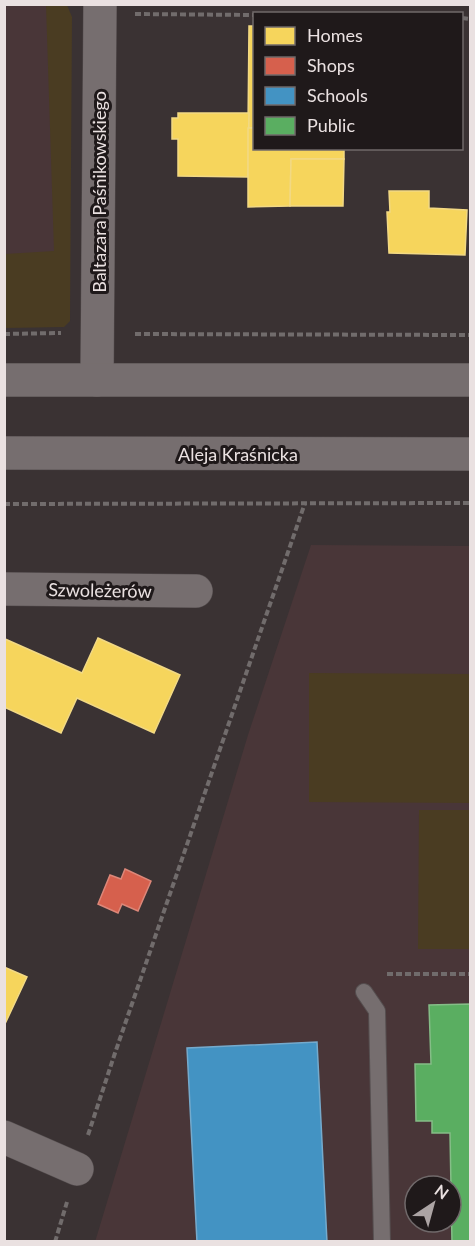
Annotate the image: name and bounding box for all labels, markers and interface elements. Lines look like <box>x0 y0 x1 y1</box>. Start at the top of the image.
legend <box>253 12 463 150</box>
text: Homes <box>307 24 363 46</box>
text: Shops <box>307 54 355 76</box>
text: Schools <box>307 84 368 106</box>
street label: Baltazara Paśnikowskiego <box>88 91 110 293</box>
text: Public <box>307 114 355 136</box>
street label: Aleja Kraśnicka <box>178 443 298 465</box>
street label: Szwoleżerów <box>48 578 152 602</box>
north arrow <box>403 1174 463 1234</box>
text: N <box>432 1180 453 1203</box>

